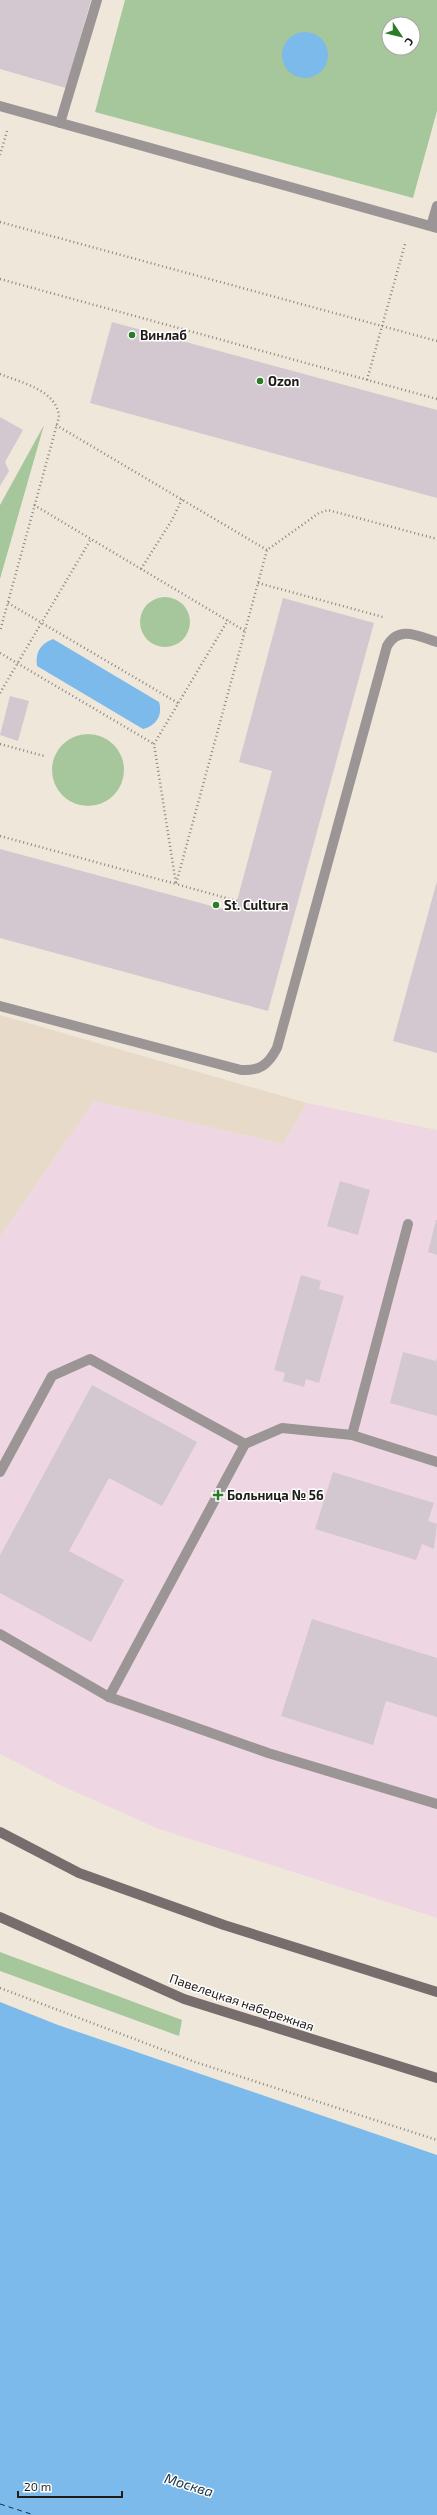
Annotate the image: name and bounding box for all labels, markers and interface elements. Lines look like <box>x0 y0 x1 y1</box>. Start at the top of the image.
north arrow <box>381 16 421 56</box>
text: С <box>402 36 417 49</box>
place label: Винлаб <box>140 327 187 343</box>
marker: Винлаб <box>127 330 137 340</box>
place label: Ozon <box>268 373 299 389</box>
marker: Ozon <box>255 376 265 386</box>
place label: St. Cultura <box>224 897 288 913</box>
marker: St. Cultura <box>211 900 221 910</box>
place label: Больница № 56 <box>227 1487 324 1503</box>
marker: Больница № 56 <box>212 1489 224 1501</box>
street label: Павелецкая набережная <box>168 1970 316 2034</box>
water label: Москва <box>163 2469 216 2500</box>
scale bar <box>18 2473 122 2499</box>
text: 20 m <box>24 2479 51 2493</box>

